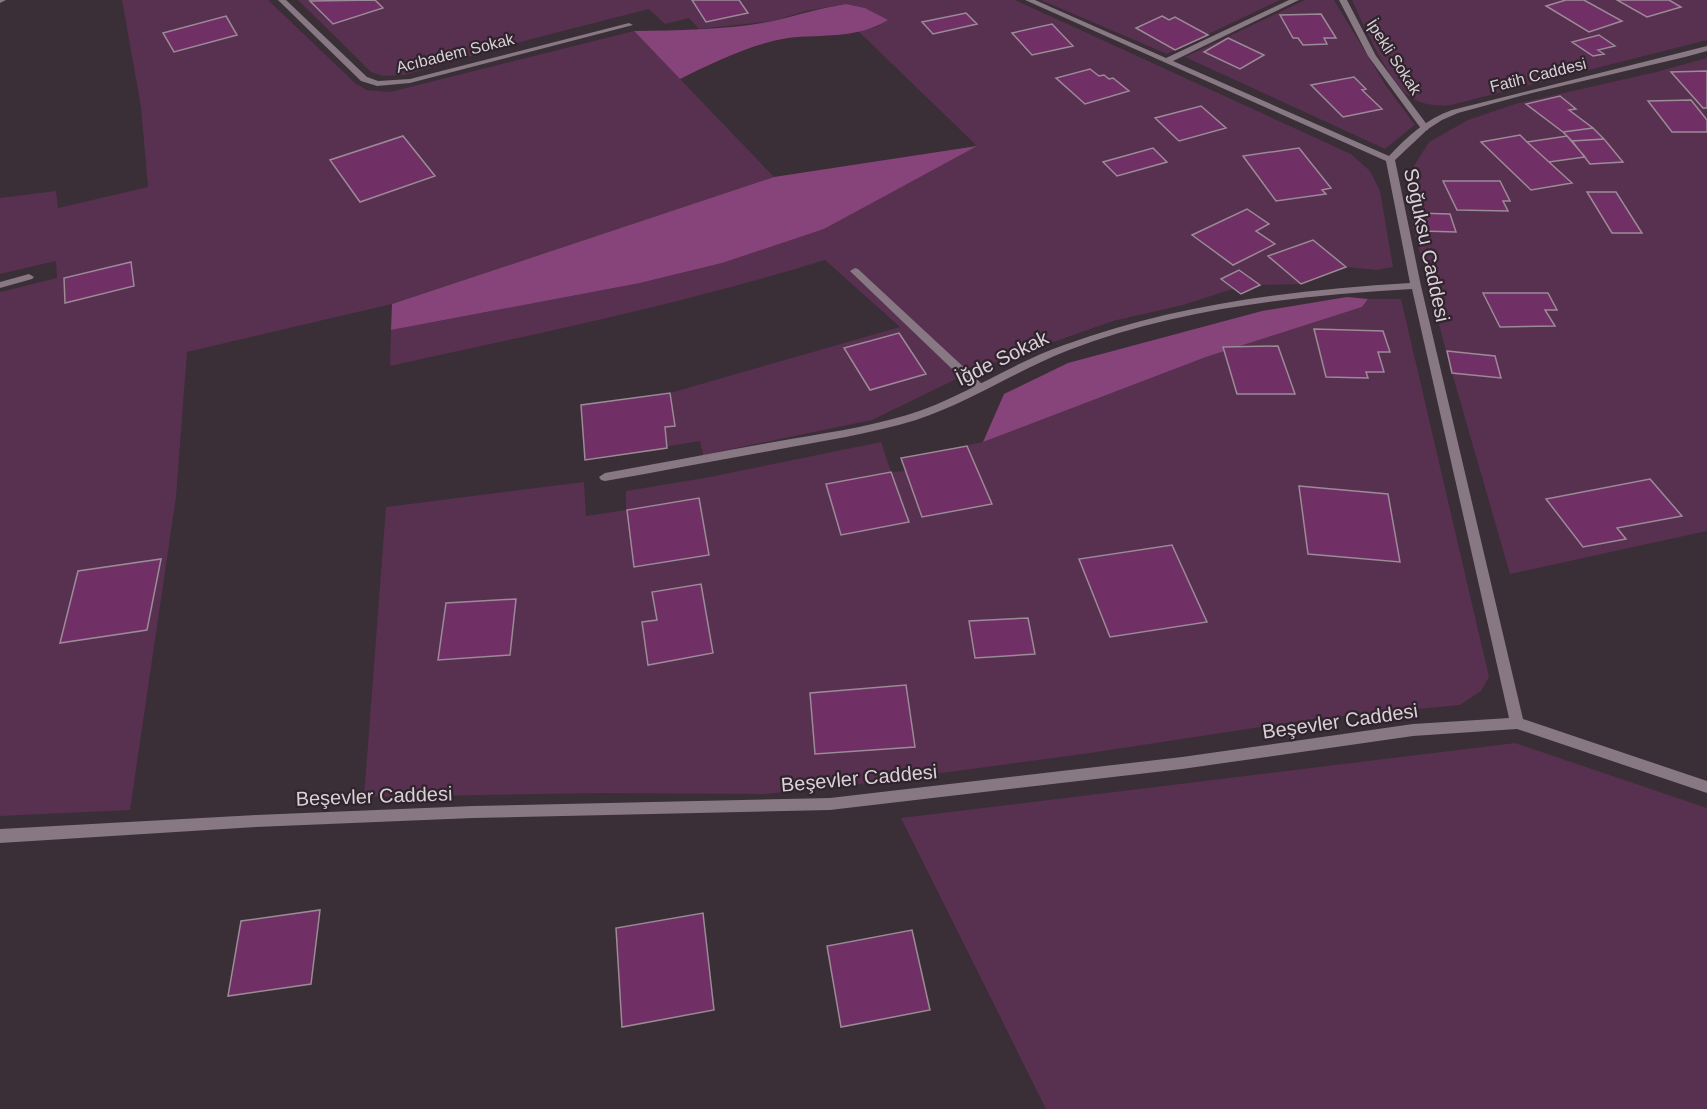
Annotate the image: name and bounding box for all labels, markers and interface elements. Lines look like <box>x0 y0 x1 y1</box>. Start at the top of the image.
street label: İpekli Sokak <box>1363 16 1426 99</box>
street label: Acıbadem Sokak <box>394 30 517 76</box>
street label: Fatih Caddesi <box>1488 55 1588 95</box>
street label: Soğuksu Caddesi <box>1400 166 1454 324</box>
street label: İğde Sokak <box>952 326 1053 390</box>
street label: Beşevler Caddesi <box>1261 699 1419 743</box>
street label: Beşevler Caddesi <box>780 760 938 796</box>
street label: Beşevler Caddesi <box>295 782 453 810</box>

